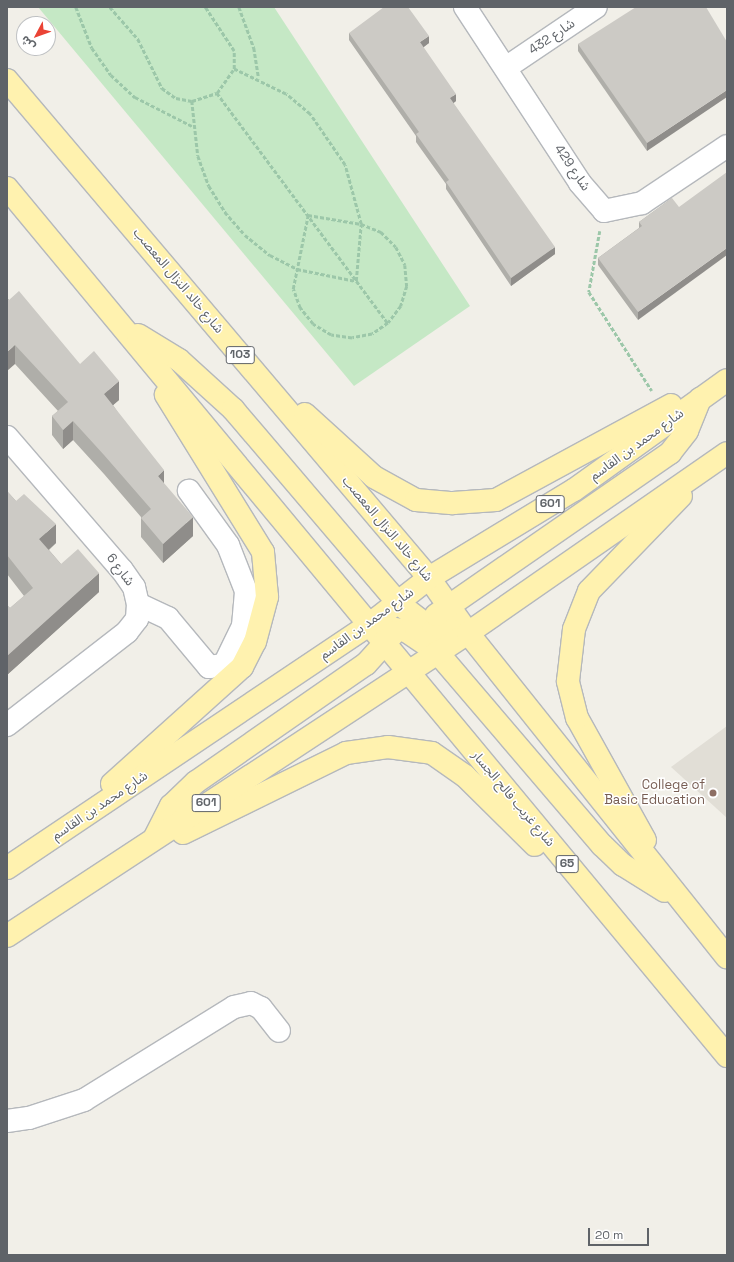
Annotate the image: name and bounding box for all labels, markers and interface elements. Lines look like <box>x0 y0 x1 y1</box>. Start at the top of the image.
north arrow <box>16 16 56 56</box>
street label: شارع 432 <box>526 16 578 58</box>
text: ش <box>17 33 38 54</box>
street label: شارع 429 <box>551 142 593 194</box>
street label: شارع خالد النزال المعصب <box>130 225 226 337</box>
road number: 103 <box>225 345 255 365</box>
street label: شارع محمد بن القاسم <box>587 406 687 484</box>
street label: شارع خالد النزال المعصب <box>339 473 435 585</box>
road number: 601 <box>535 494 565 514</box>
street label: شارع 6 <box>103 551 137 589</box>
street label: شارع محمد بن القاسم <box>317 585 417 663</box>
street label: شارع غريب فالح الجسار <box>468 748 558 850</box>
street label: شارع محمد بن القاسم <box>49 768 151 844</box>
place label: College of Basic Education <box>604 778 705 809</box>
marker: College of Basic Education <box>708 788 718 798</box>
road number: 601 <box>191 793 221 813</box>
road number: 65 <box>555 854 579 874</box>
scale bar <box>590 1220 651 1246</box>
text: 20 m <box>595 1227 623 1243</box>

